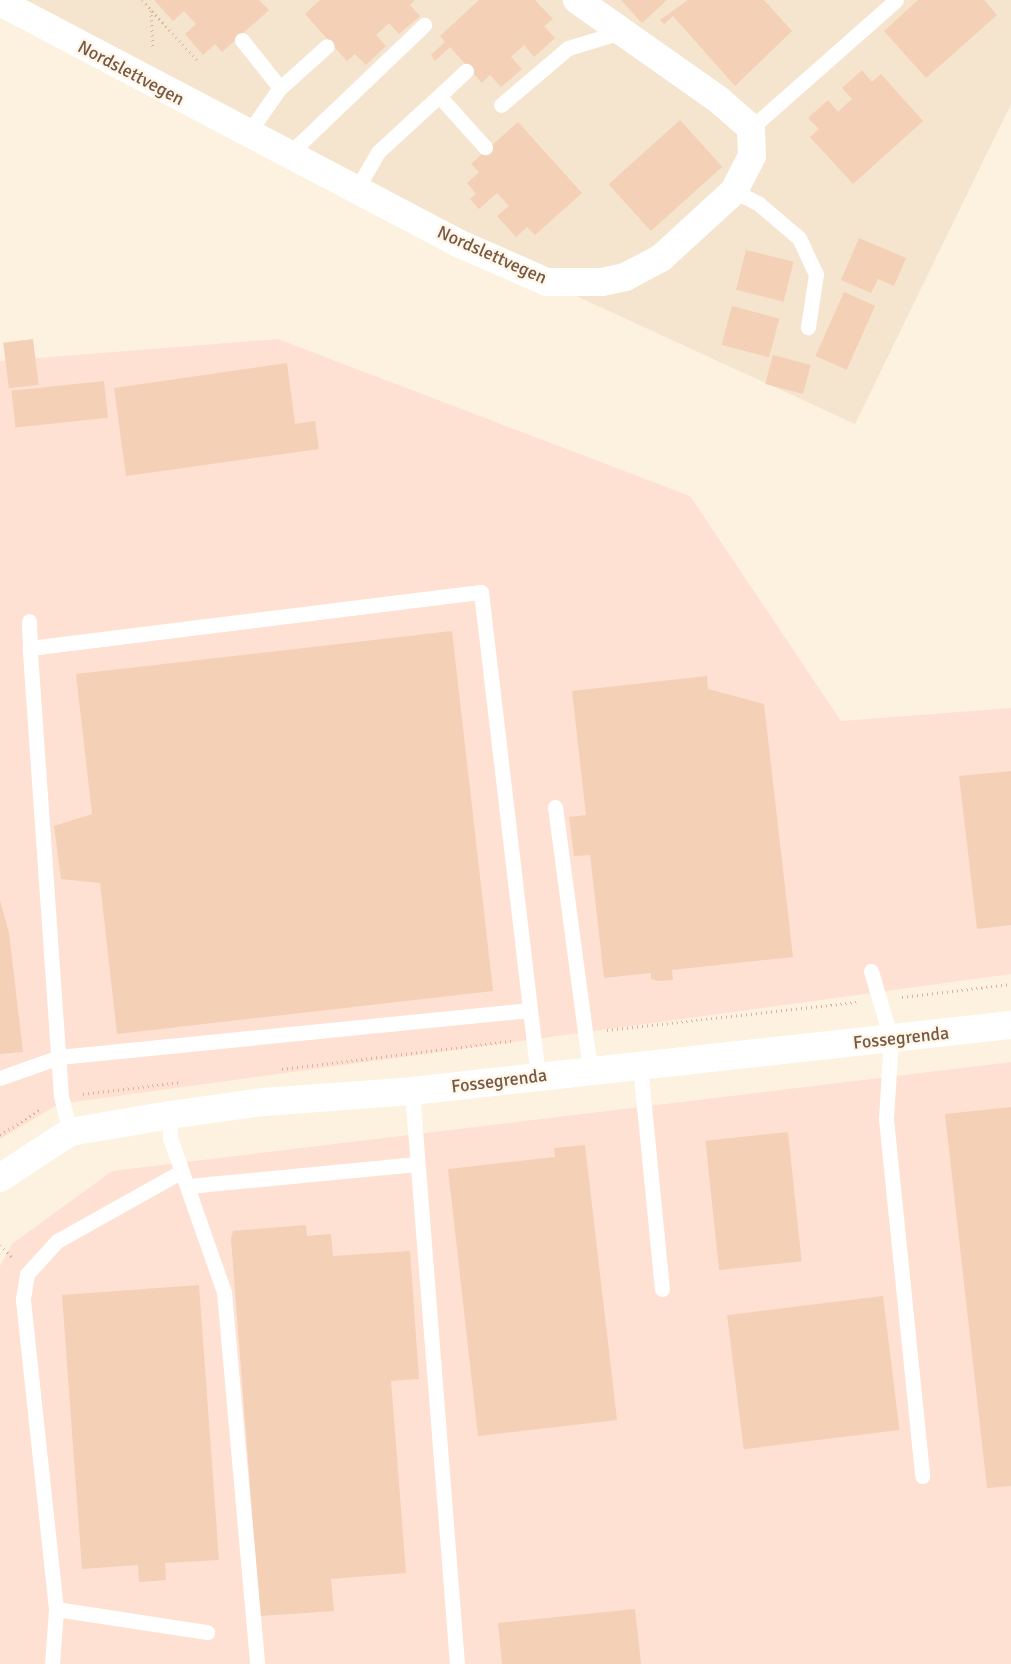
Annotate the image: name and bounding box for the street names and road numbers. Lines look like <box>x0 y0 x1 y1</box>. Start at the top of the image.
street label: Nordslettvegen <box>74 36 188 110</box>
street label: Nordslettvegen <box>434 221 550 289</box>
street label: Fossegrenda <box>852 1022 950 1054</box>
street label: Fossegrenda <box>450 1064 548 1098</box>

